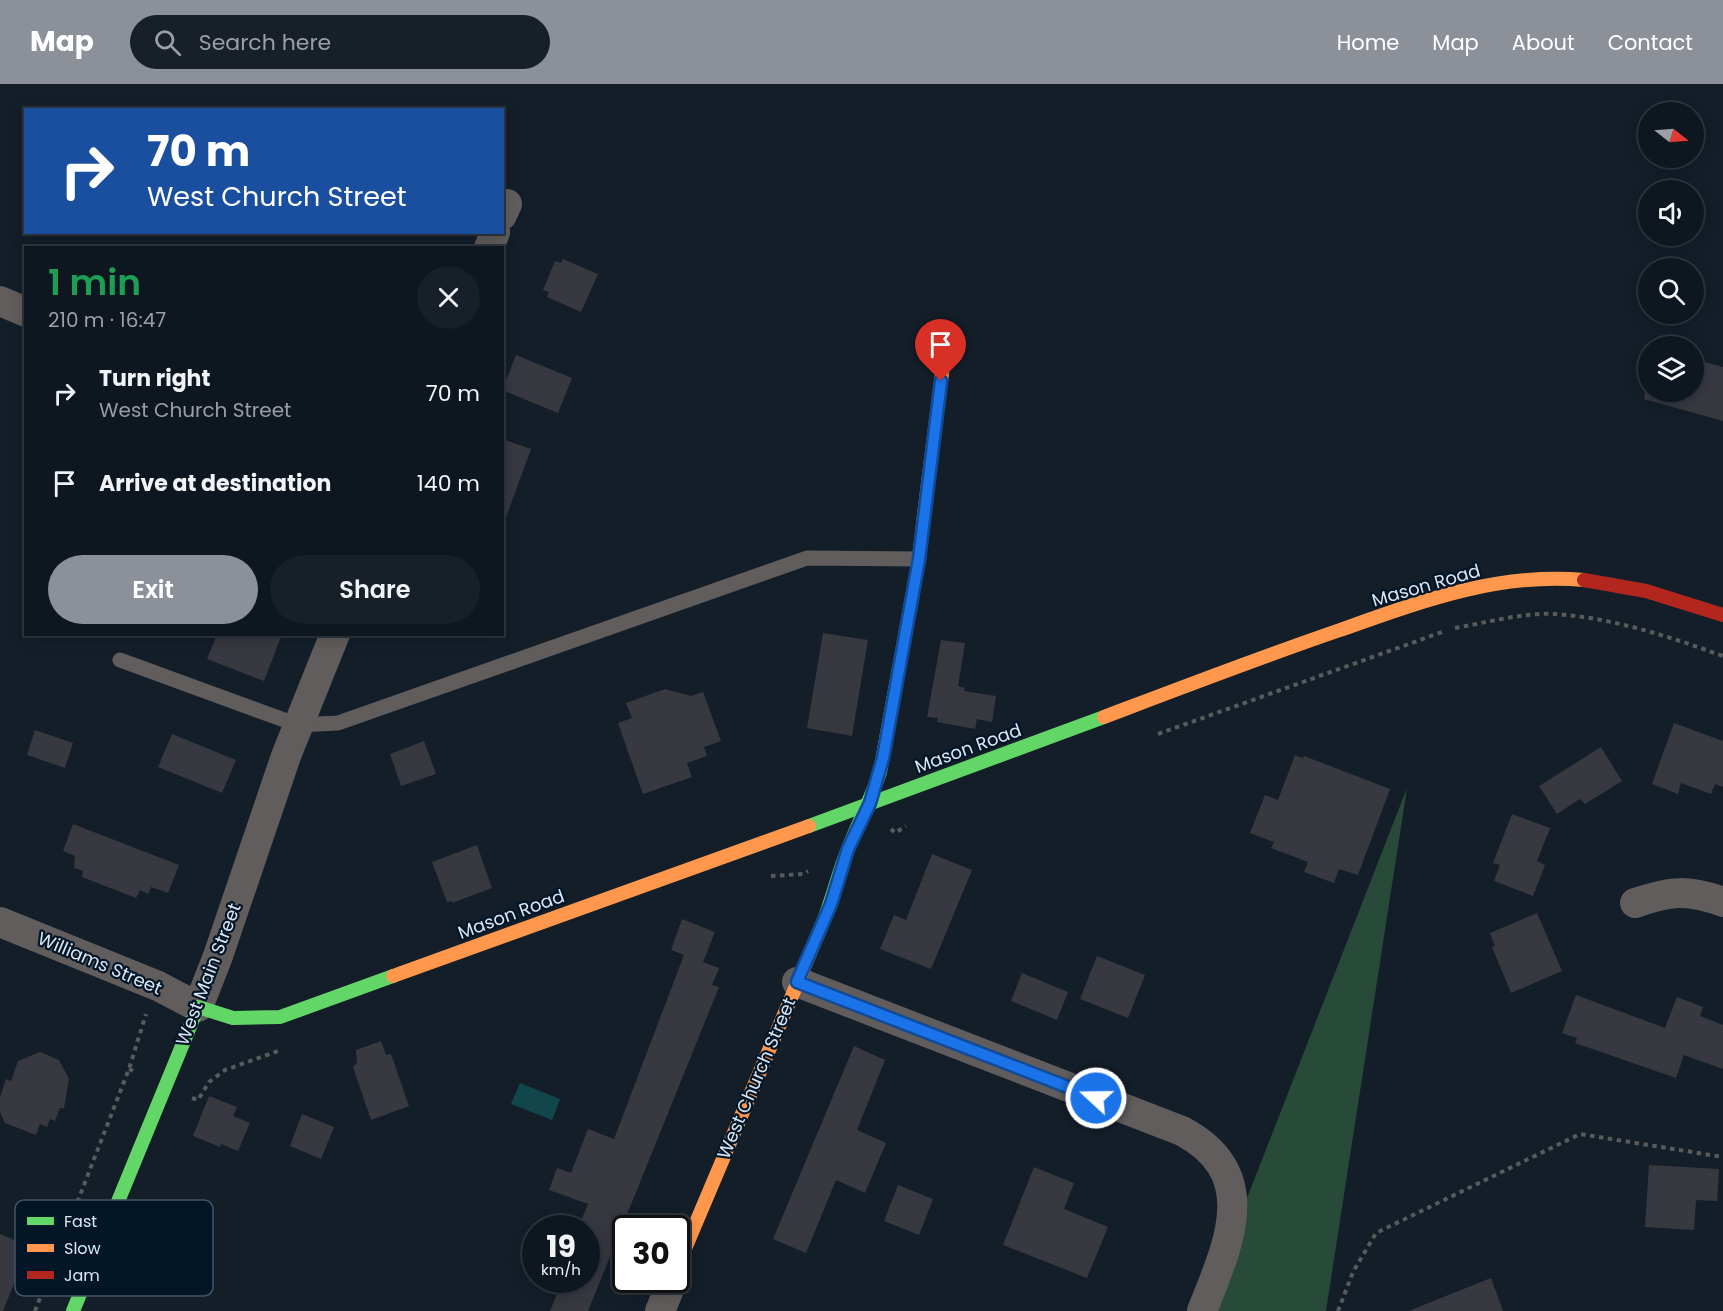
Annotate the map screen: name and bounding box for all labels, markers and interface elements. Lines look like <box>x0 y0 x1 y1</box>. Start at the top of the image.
search box <box>130 15 550 69</box>
text: Map <box>30 22 94 61</box>
icon: search <box>151 26 184 59</box>
text: Search here <box>199 27 331 58</box>
text: Home <box>1337 28 1399 57</box>
text: Map <box>1432 28 1479 57</box>
text: About <box>1512 28 1575 57</box>
text: Contact <box>1608 28 1693 57</box>
north arrow <box>1638 102 1704 168</box>
map controls <box>1638 102 1704 402</box>
text: 70 m <box>147 122 250 181</box>
icon: right <box>48 132 126 210</box>
text: West Church Street <box>147 178 407 215</box>
button: sound <box>1638 180 1704 246</box>
text: 1 min <box>48 257 141 308</box>
button: search <box>1638 258 1704 324</box>
button: close <box>417 266 480 329</box>
text: 210 m · 16:47 <box>48 306 166 334</box>
pin <box>915 319 966 381</box>
icon: arrive <box>924 328 957 361</box>
button: layers <box>1638 336 1704 402</box>
text: Turn right <box>99 363 210 394</box>
icon: right <box>48 377 81 410</box>
text: 70 m <box>426 378 480 409</box>
text: West Church Street <box>99 396 291 424</box>
icon: arrive <box>48 467 81 500</box>
text: Arrive at destination <box>99 468 331 499</box>
text: 140 m <box>417 468 480 499</box>
button: Exit <box>48 555 258 624</box>
button: Share <box>270 555 480 624</box>
street label: Mason Road <box>1369 558 1483 612</box>
street label: Mason Road <box>911 717 1025 779</box>
street label: Mason Road <box>454 883 568 945</box>
street label: West Main Street <box>169 899 247 1049</box>
street label: Williams Street <box>34 926 166 1000</box>
street label: West Church Street <box>711 993 801 1163</box>
position arrow <box>1064 1066 1128 1130</box>
legend <box>15 1200 213 1296</box>
text: Fast <box>64 1210 97 1233</box>
speed limit sign: 30 <box>612 1215 690 1293</box>
text: 19 <box>546 1225 576 1268</box>
text: Slow <box>64 1237 101 1260</box>
text: km/h <box>541 1259 581 1280</box>
text: Jam <box>64 1264 100 1287</box>

